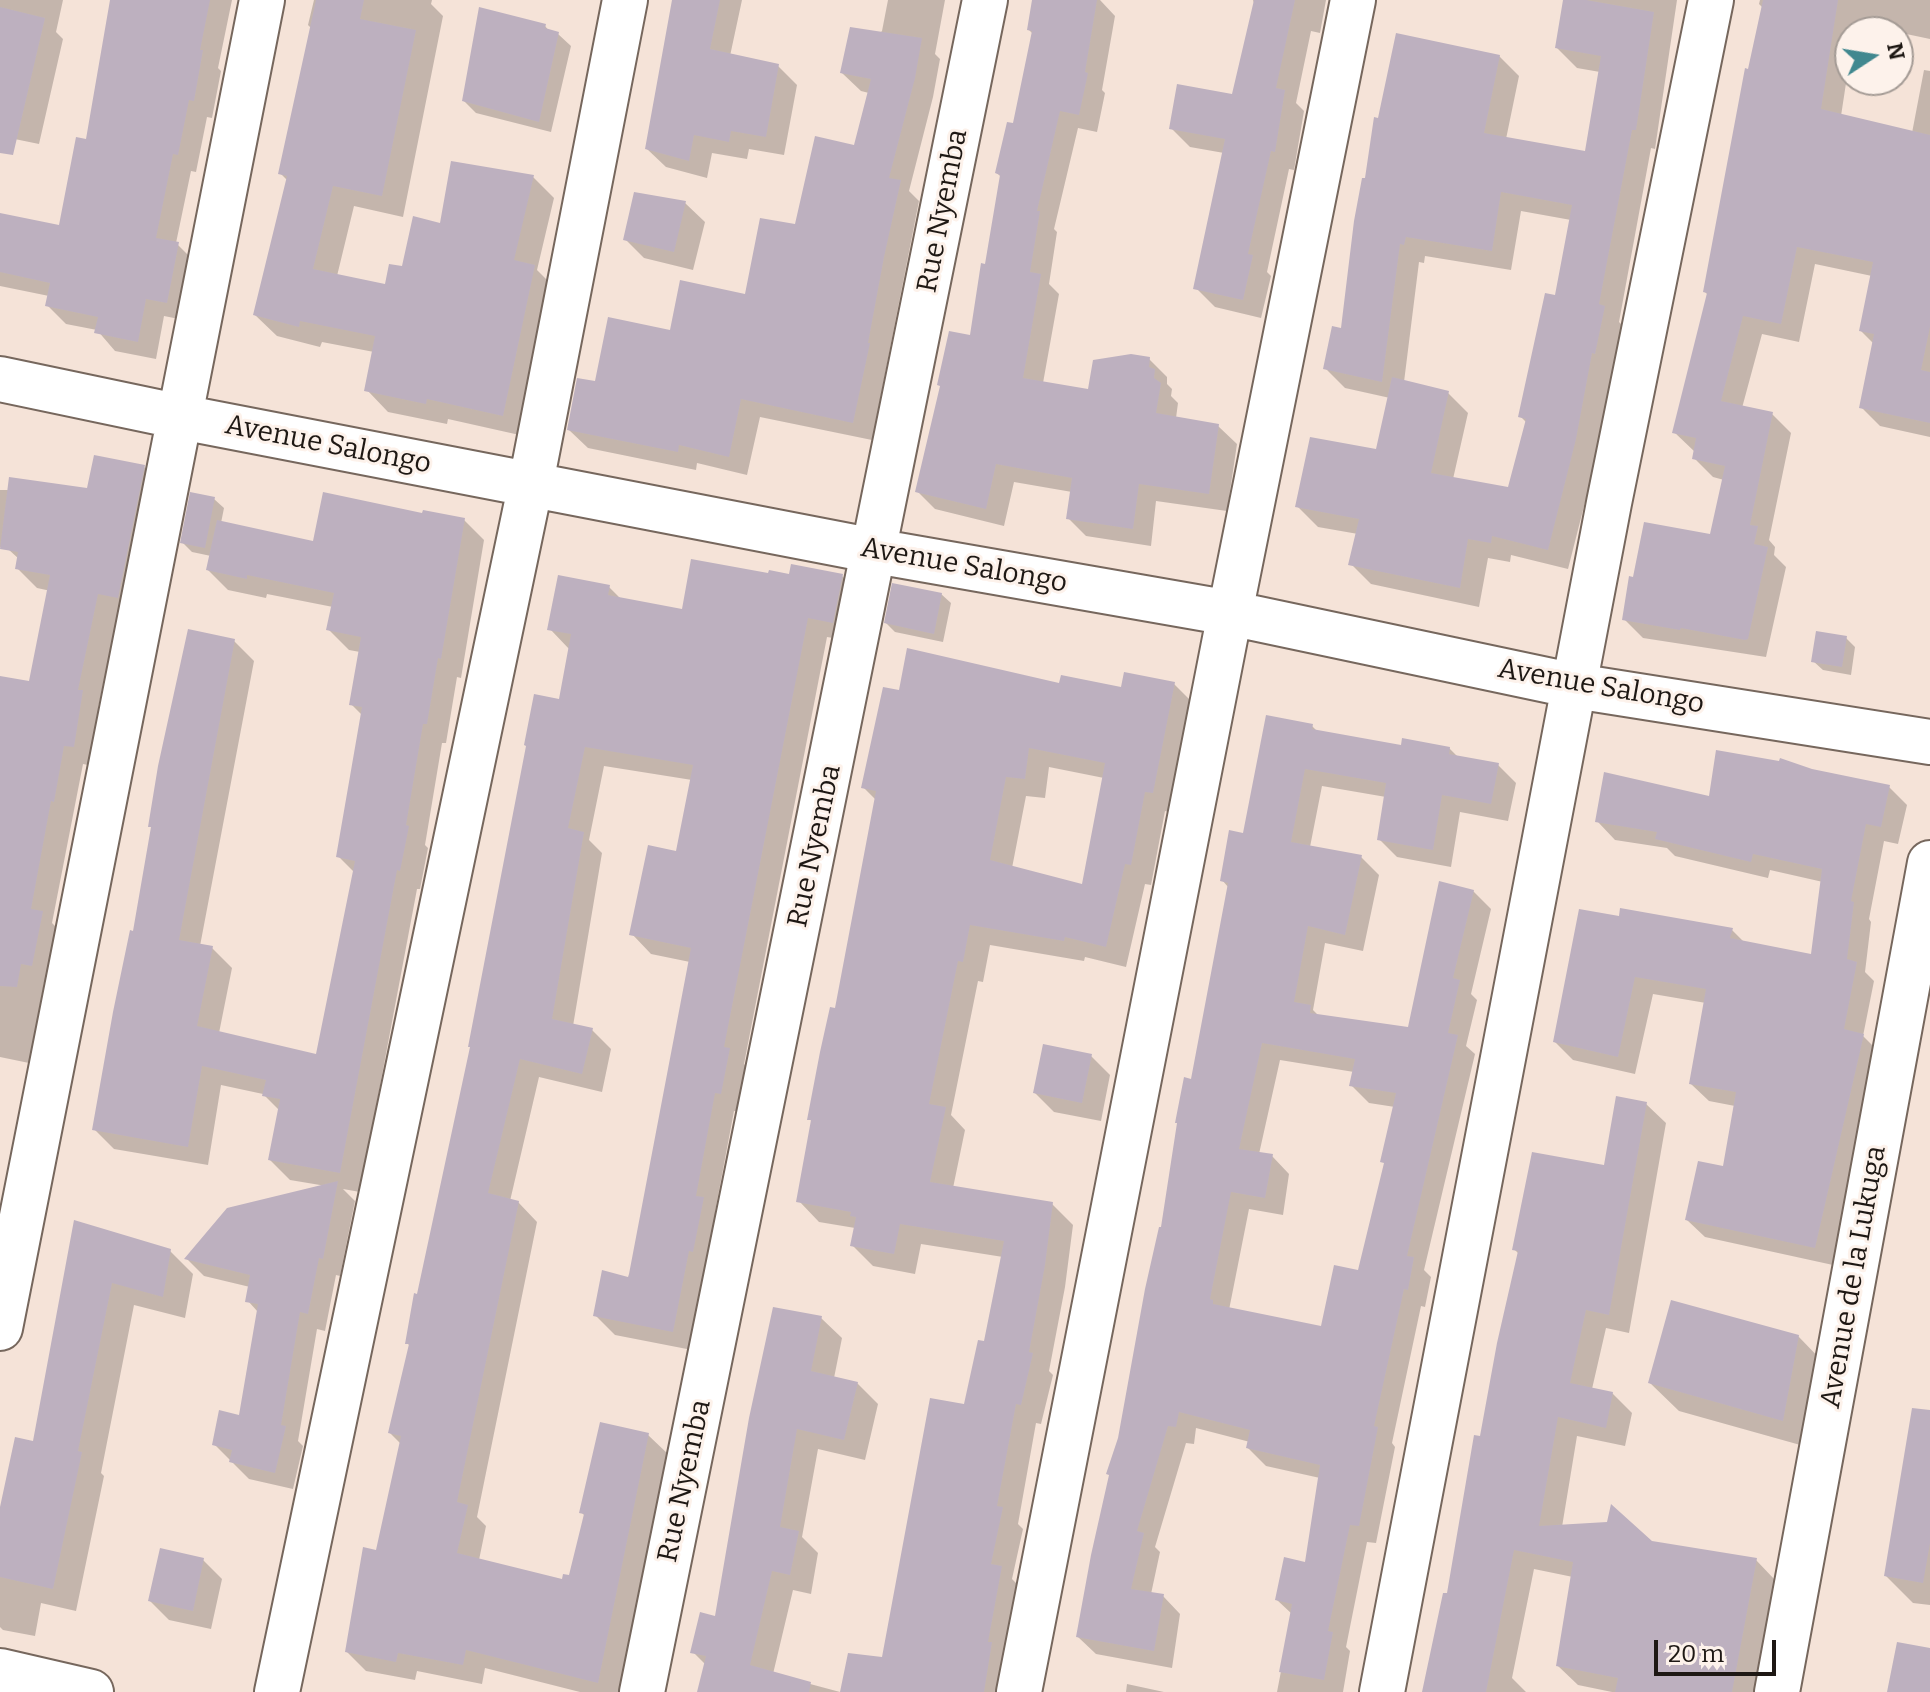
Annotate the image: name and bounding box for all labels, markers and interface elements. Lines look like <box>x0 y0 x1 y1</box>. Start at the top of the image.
north arrow <box>1834 16 1914 96</box>
text: N <box>1881 40 1911 62</box>
street label: Rue Nyemba <box>911 127 975 295</box>
street label: Avenue Salongo <box>222 409 434 481</box>
street label: Avenue Salongo <box>858 531 1070 601</box>
street label: Avenue Salongo <box>1495 652 1707 722</box>
street label: Rue Nyemba <box>781 762 849 930</box>
street label: Avenue de la Lukuga <box>1814 1143 1894 1411</box>
street label: Rue Nyemba <box>651 1397 719 1565</box>
scale bar <box>1658 1624 1780 1674</box>
text: 20 m <box>1668 1640 1724 1668</box>

